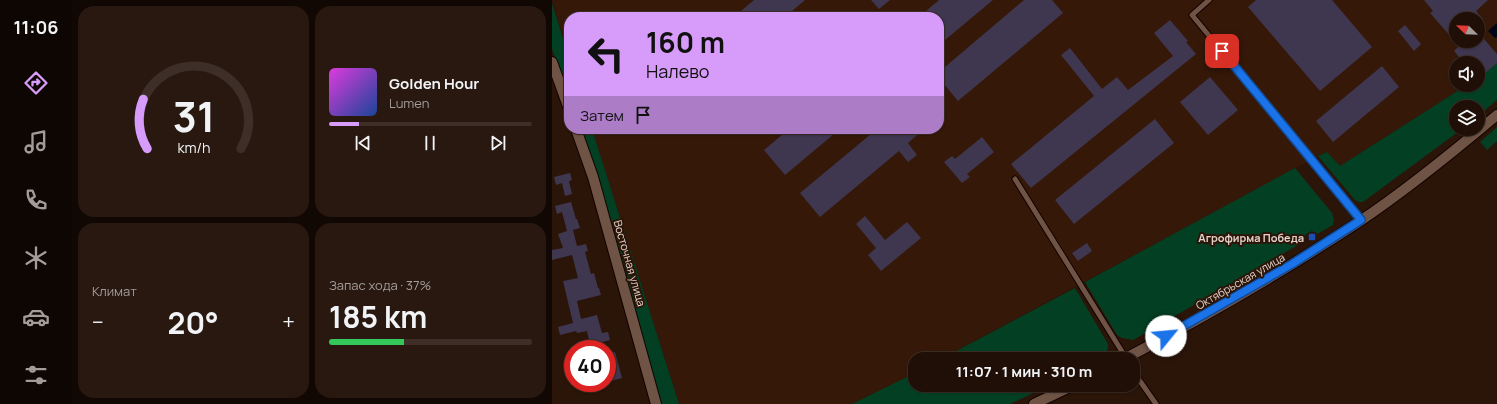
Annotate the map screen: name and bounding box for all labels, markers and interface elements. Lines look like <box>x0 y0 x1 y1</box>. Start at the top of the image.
north arrow <box>1449 12 1485 48</box>
map controls <box>1449 12 1485 136</box>
text: 11:06 <box>14 15 58 39</box>
text: 160 m <box>646 23 725 61</box>
icon: left <box>580 28 632 80</box>
pin <box>1205 34 1239 68</box>
icon: arrive <box>1211 40 1233 62</box>
button: sound <box>1449 56 1485 92</box>
text: Налево <box>646 59 710 83</box>
icon: directions <box>22 69 50 97</box>
text: Golden Hour <box>389 73 479 94</box>
text: 31 <box>172 88 215 144</box>
text: Lumen <box>389 94 429 112</box>
button: layers <box>1449 100 1485 136</box>
icon: arrive <box>632 104 654 126</box>
text: Затем <box>580 105 624 126</box>
icon: music <box>22 128 50 156</box>
icon: previous <box>352 132 374 154</box>
icon: pause <box>419 132 441 154</box>
icon: next <box>487 132 509 154</box>
text: km/h <box>177 138 210 157</box>
icon: phone <box>22 186 50 214</box>
street label: Восточная улица <box>611 218 649 308</box>
place label: Агрофирма Победа <box>1198 230 1304 245</box>
marker: Агрофирма Победа <box>1307 232 1317 242</box>
icon: climate <box>22 244 50 272</box>
street label: Октябрьская улица <box>1193 249 1287 313</box>
text: Запас хода · 37% <box>329 276 431 294</box>
text: Климат <box>92 282 137 300</box>
text: 185 km <box>329 296 427 337</box>
text: 20° <box>168 302 219 343</box>
icon: car <box>22 303 50 331</box>
text: − <box>92 307 104 337</box>
text: + <box>282 307 295 337</box>
position arrow <box>1145 315 1187 357</box>
speed limit sign: 40 <box>564 340 616 392</box>
icon: filters <box>22 361 50 389</box>
text: 11:07 · 1 мин · 310 m <box>956 361 1092 382</box>

